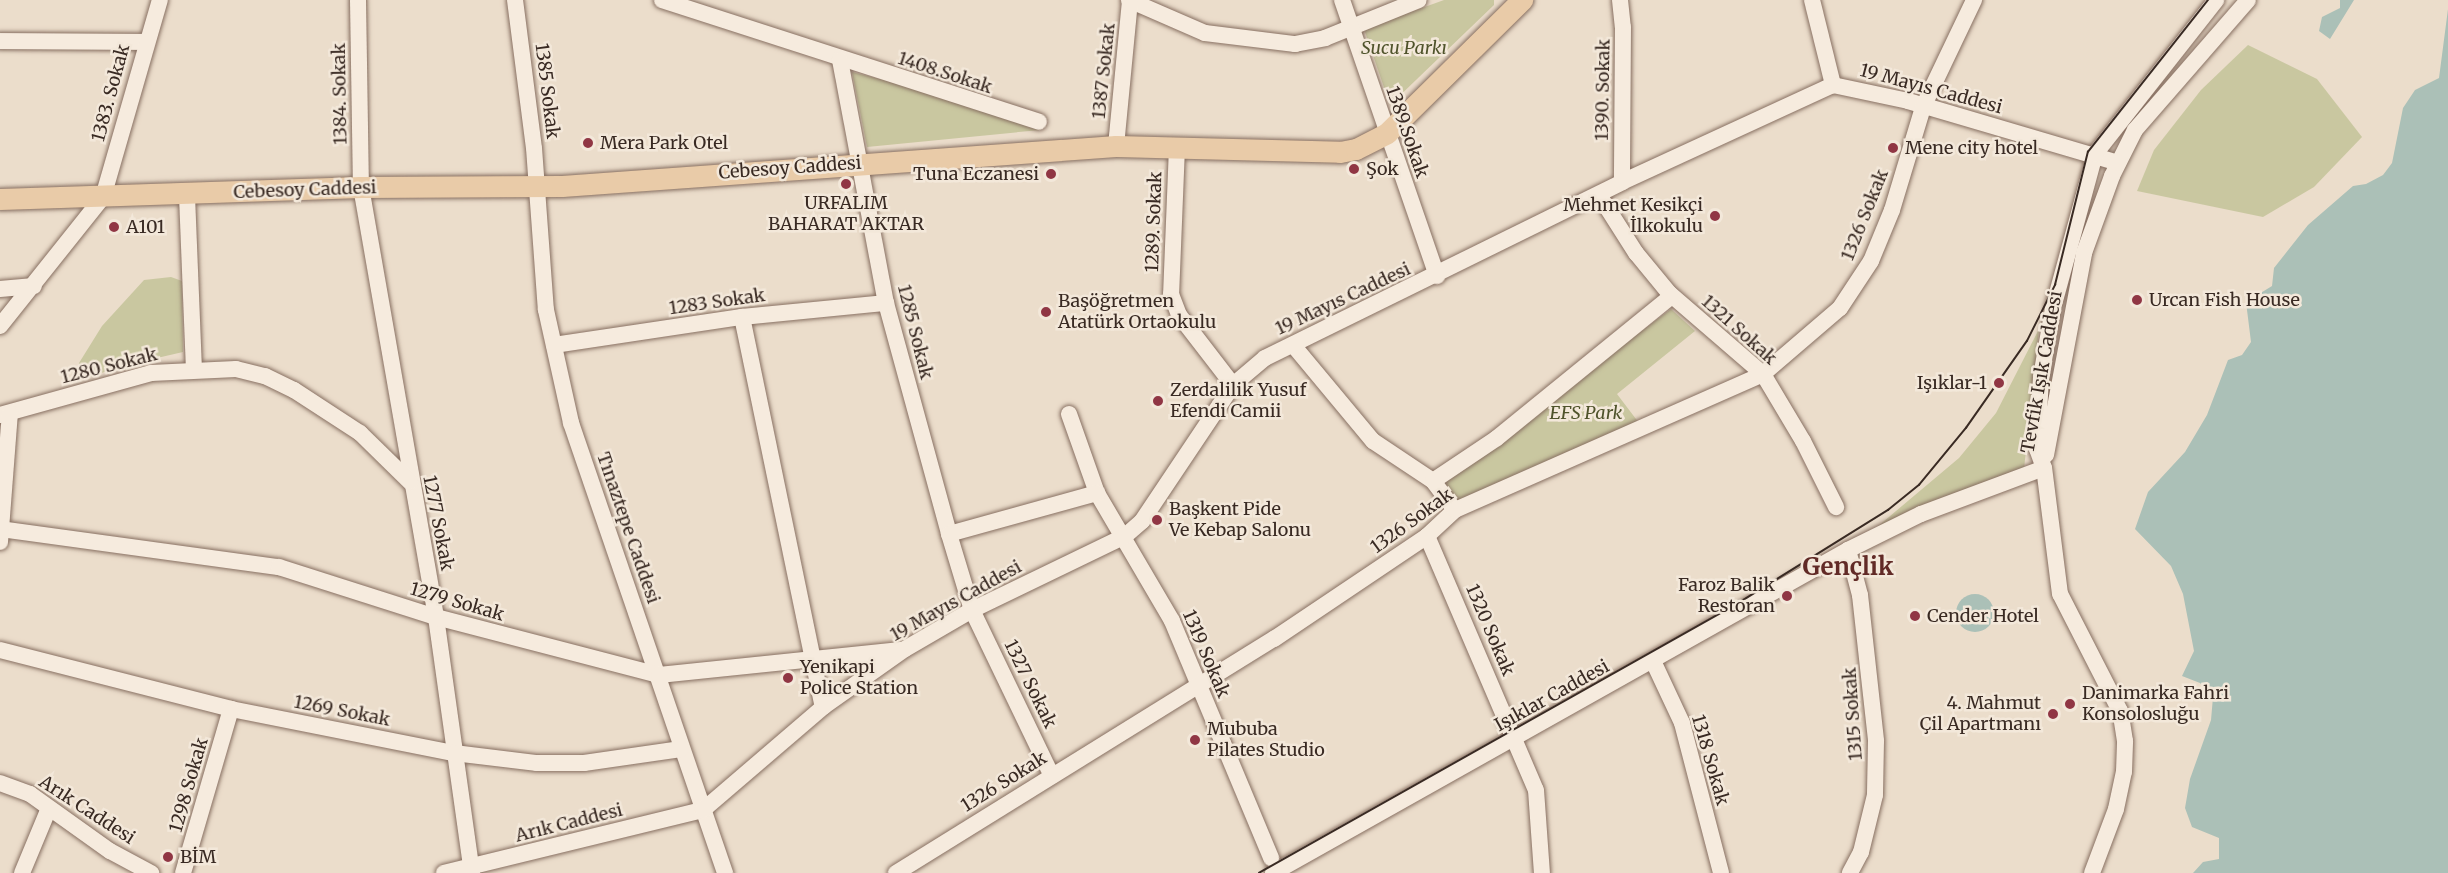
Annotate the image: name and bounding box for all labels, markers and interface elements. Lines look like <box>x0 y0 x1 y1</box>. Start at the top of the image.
street label: 1387 Sokak <box>1088 22 1120 120</box>
park label: Sucu Parkı <box>1361 37 1447 59</box>
street label: 1390. Sokak <box>1591 39 1615 141</box>
street label: 1383. Sokak <box>88 42 134 144</box>
street label: 1385 Sokak <box>530 42 564 140</box>
street label: 1384. Sokak <box>328 43 352 145</box>
street label: 1408.Sokak <box>895 48 995 98</box>
street label: 19 Mayıs Caddesi <box>1857 60 2005 118</box>
street label: 1389.Sokak <box>1381 83 1433 181</box>
place label: Mera Park Otel <box>600 132 728 154</box>
marker: Mera Park Otel <box>581 136 595 150</box>
place label: Mene city hotel <box>1905 137 2038 159</box>
marker: Mene city hotel <box>1886 141 1900 155</box>
street label: Cebesoy Caddesi <box>718 152 862 184</box>
place label: Şok <box>1366 158 1399 180</box>
marker: Şok <box>1347 162 1361 176</box>
place label: Tuna Eczanesi <box>913 163 1039 185</box>
street label: 1326 Sokak <box>1837 166 1893 264</box>
marker: Tuna Eczanesi <box>1044 167 1058 181</box>
street label: 1289. Sokak <box>1141 171 1167 273</box>
street label: Cebesoy Caddesi <box>233 177 377 203</box>
marker: URFALIM BAHARAT AKTAR <box>839 177 853 191</box>
place label: URFALIM BAHARAT AKTAR <box>768 193 924 236</box>
place label: Mehmet Kesikçi İlkokulu <box>1563 195 1703 238</box>
marker: Mehmet Kesikçi İlkokulu <box>1708 209 1722 223</box>
place label: A101 <box>126 216 165 238</box>
marker: A101 <box>107 220 121 234</box>
street label: 19 Mayıs Caddesi <box>1272 258 1414 340</box>
street label: 1285 Sokak <box>893 282 937 382</box>
street label: 1283 Sokak <box>668 285 766 319</box>
street label: Tevfik Işık Caddesi <box>2017 289 2067 455</box>
place label: Urcan Fish House <box>2149 289 2300 311</box>
place label: Başöğretmen Atatürk Ortaokulu <box>1058 291 1216 334</box>
street label: 1321 Sokak <box>1697 291 1781 369</box>
marker: Urcan Fish House <box>2130 293 2144 307</box>
marker: Başöğretmen Atatürk Ortaokulu <box>1039 305 1053 319</box>
street label: 1280 Sokak <box>59 344 159 388</box>
place label: Işıklar-1 <box>1917 372 1987 394</box>
marker: Işıklar-1 <box>1992 376 2006 390</box>
place label: Zerdalilik Yusuf Efendi Camii <box>1170 380 1306 422</box>
marker: Zerdalilik Yusuf Efendi Camii <box>1151 394 1165 408</box>
park label: EFS Park <box>1550 402 1622 424</box>
street label: Tınaztepe Caddesi <box>592 449 664 607</box>
street label: 1277 Sokak <box>418 474 458 572</box>
street label: 1326 Sokak <box>1367 484 1457 558</box>
place label: Başkent Pide Ve Kebap Salonu <box>1169 499 1311 542</box>
marker: Başkent Pide Ve Kebap Salonu <box>1150 513 1164 527</box>
district label: Gençlik <box>1803 553 1893 581</box>
street label: 19 Mayıs Caddesi <box>887 556 1025 646</box>
place label: Faroz Balik Restoran <box>1678 575 1775 618</box>
street label: 1279 Sokak <box>408 578 506 626</box>
street label: 1320 Sokak <box>1461 581 1519 679</box>
marker: Faroz Balik Restoran <box>1780 589 1794 603</box>
place label: Cender Hotel <box>1927 605 2039 627</box>
street label: 1319 Sokak <box>1178 607 1234 701</box>
marker: Cender Hotel <box>1908 609 1922 623</box>
street label: 1327 Sokak <box>999 636 1061 732</box>
street label: Işıklar Caddesi <box>1491 656 1613 736</box>
place label: Yenikapi Police Station <box>800 657 918 700</box>
street label: 1315 Sokak <box>1839 667 1867 761</box>
marker: Yenikapi Police Station <box>781 671 795 685</box>
place label: Danimarka Fahri Konsolosluğu <box>2082 683 2229 726</box>
street label: 1269 Sokak <box>292 691 392 731</box>
place label: 4. Mahmut Çil Apartmanı <box>1920 693 2041 736</box>
marker: Danimarka Fahri Konsolosluğu <box>2063 697 2077 711</box>
marker: 4. Mahmut Çil Apartmanı <box>2046 707 2060 721</box>
street label: 1318 Sokak <box>1687 712 1733 808</box>
place label: Mububa Pilates Studio <box>1207 719 1325 762</box>
marker: Mububa Pilates Studio <box>1188 733 1202 747</box>
street label: 1298 Sokak <box>165 735 213 835</box>
street label: 1326 Sokak <box>957 747 1051 817</box>
street label: Arık Caddesi <box>35 771 139 849</box>
street label: Arık Caddesi <box>513 799 625 847</box>
place label: BİM <box>180 846 216 868</box>
marker: BİM <box>161 850 175 864</box>

